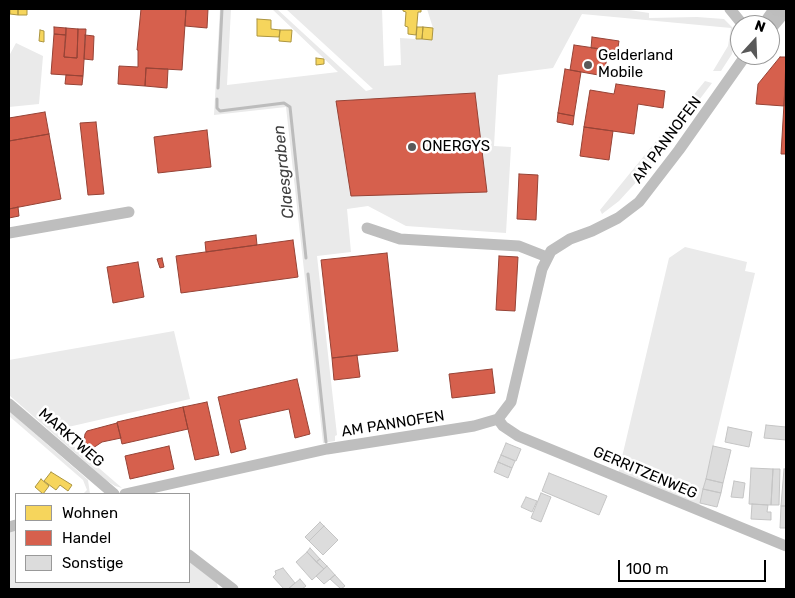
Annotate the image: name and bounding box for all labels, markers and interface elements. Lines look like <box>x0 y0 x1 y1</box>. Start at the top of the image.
north arrow <box>730 15 780 65</box>
text: N <box>752 17 768 36</box>
place label: Gelderland Mobile <box>598 47 673 82</box>
marker: Gelderland Mobile <box>582 59 594 71</box>
street label: AM PANNOFEN <box>629 93 705 187</box>
water label: Claesgraben <box>270 124 298 220</box>
place label: ONERGYS <box>422 138 490 156</box>
marker: ONERGYS <box>406 141 418 153</box>
street label: MARKTWEG <box>35 405 107 471</box>
street label: AM PANNOFEN <box>340 407 446 441</box>
street label: GERRITZENWEG <box>590 443 700 503</box>
legend <box>15 493 190 583</box>
text: Wohnen <box>62 504 118 522</box>
text: Handel <box>62 529 111 547</box>
scale bar <box>620 550 768 582</box>
text: Sonstige <box>62 554 124 572</box>
text: 100 m <box>626 560 668 578</box>

